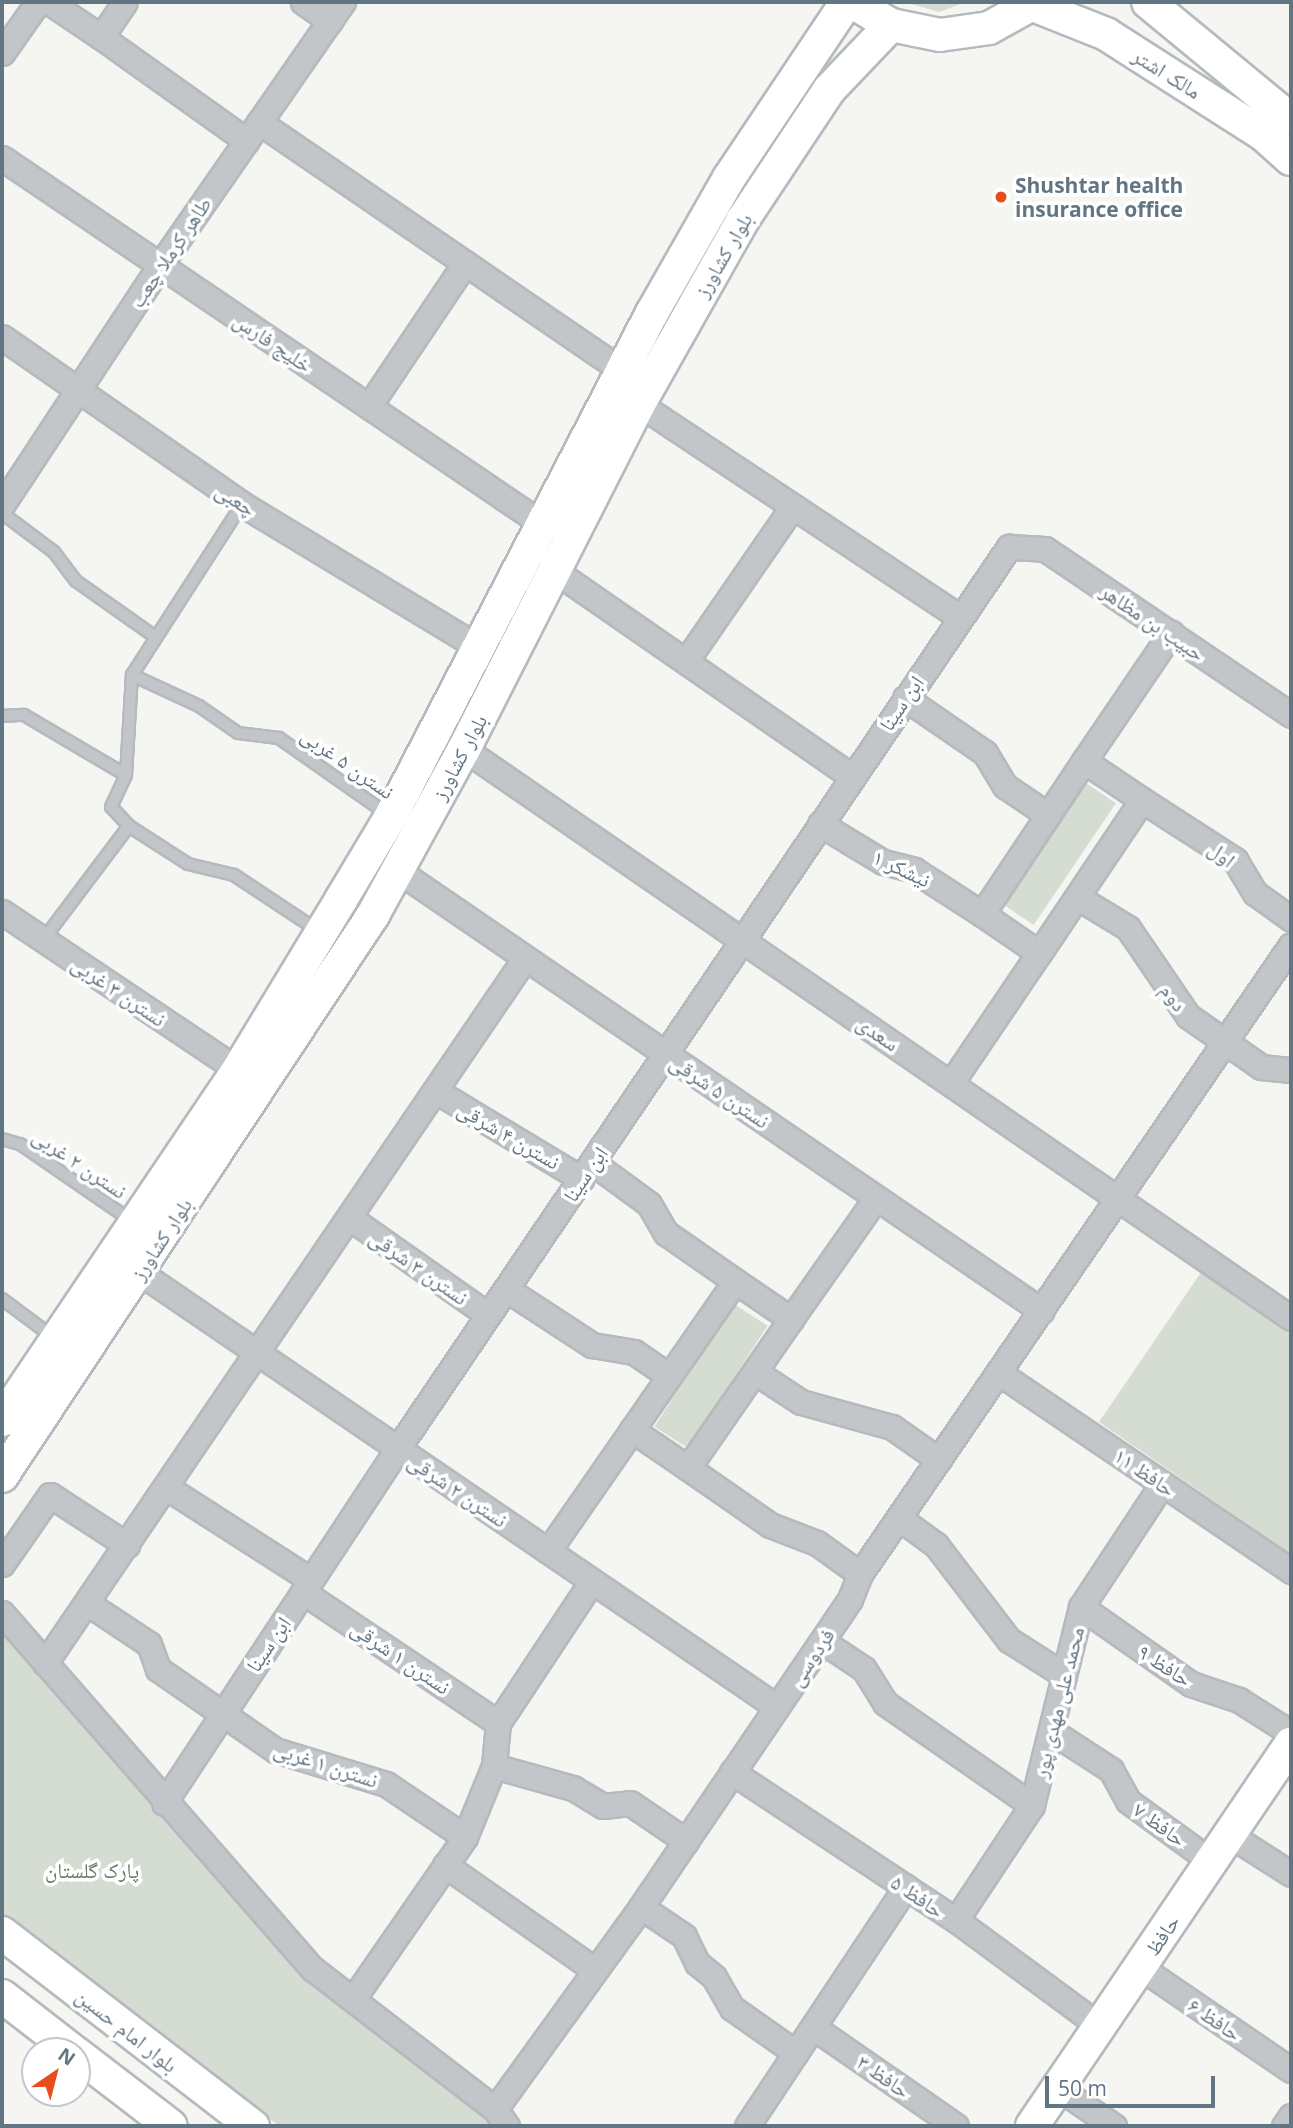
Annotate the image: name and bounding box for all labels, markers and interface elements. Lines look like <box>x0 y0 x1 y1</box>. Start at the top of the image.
street label: مالک اشتر <box>1128 42 1206 104</box>
place label: Shushtar health insurance office <box>1015 172 1183 222</box>
marker: Shushtar health insurance office <box>993 189 1009 205</box>
street label: طاهر کرملا چعب <box>124 192 216 312</box>
street label: بلوار کشاورز <box>689 208 757 302</box>
street label: خلیج فارس <box>229 307 317 377</box>
street label: چعبی <box>211 477 261 521</box>
street label: حبیب بن مظاهر <box>1096 578 1210 666</box>
street label: ابن سینا <box>873 671 929 735</box>
street label: بلوار کشاورز <box>426 710 492 804</box>
street label: نسترن ۵ غربی <box>297 722 399 804</box>
street label: اول <box>1203 836 1241 872</box>
street label: نیشکر ۱ <box>869 844 935 892</box>
street label: نسترن ۳ غربی <box>67 950 171 1032</box>
street label: دوم <box>1155 978 1193 1016</box>
street label: سعدی <box>852 1010 904 1056</box>
street label: نسترن ۵ شرقی <box>666 1049 774 1133</box>
street label: نسترن ۴ شرقی <box>453 1096 565 1174</box>
street label: نسترن ۲ غربی <box>28 1122 132 1204</box>
street label: ابن سینا <box>557 1142 613 1206</box>
street label: بلوار کشاورز <box>125 1193 197 1285</box>
street label: نسترن ۳ شرقی <box>365 1224 473 1310</box>
street label: حافظ ۱۱ <box>1110 1443 1180 1501</box>
street label: نسترن ۲ شرقی <box>404 1448 512 1532</box>
street label: ابن سینا <box>240 1612 296 1676</box>
street label: نسترن ۱ شرقی <box>347 1615 455 1699</box>
street label: فردوسی <box>783 1623 839 1691</box>
street label: محمد علی مهدی پور <box>1027 1624 1089 1780</box>
street label: حافظ ۹ <box>1134 1638 1196 1692</box>
street label: نسترن ۱ غربی <box>271 1735 381 1793</box>
street label: حافظ ۷ <box>1129 1797 1191 1851</box>
park label: پارک گلستان <box>45 1857 139 1883</box>
street label: حافظ ۵ <box>887 1869 949 1923</box>
street label: حافظ <box>1139 1910 1185 1960</box>
street label: بلوار امام حسین <box>71 1983 183 2077</box>
street label: حافظ ۶ <box>1184 1992 1246 2046</box>
north arrow <box>21 2037 91 2107</box>
text: N <box>53 2041 81 2072</box>
street label: حافظ ۳ <box>853 2049 915 2103</box>
scale bar <box>1048 2062 1218 2106</box>
text: 50 m <box>1058 2074 1107 2102</box>

